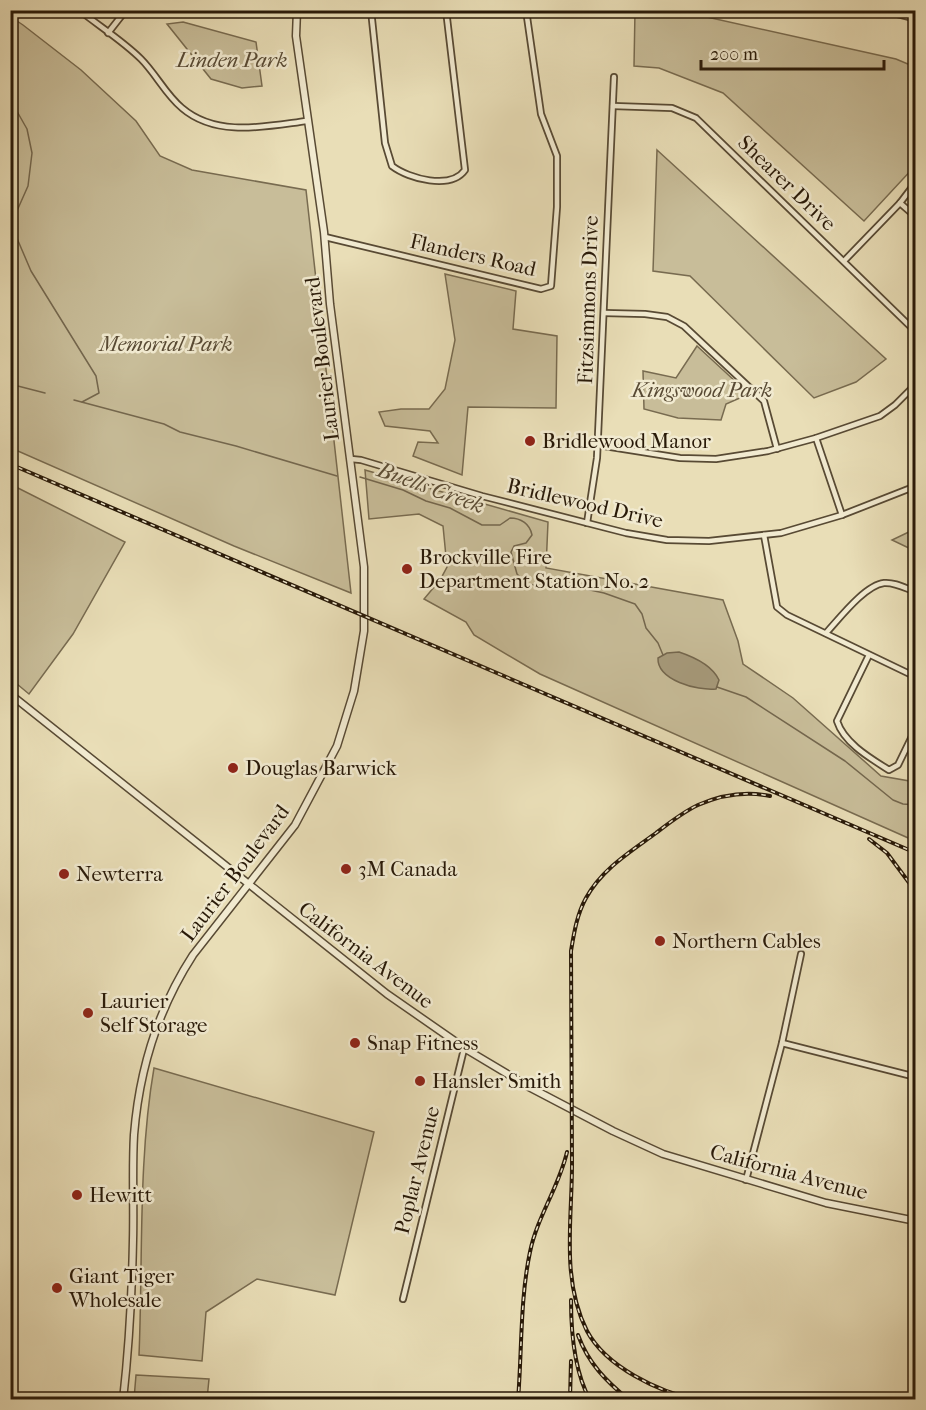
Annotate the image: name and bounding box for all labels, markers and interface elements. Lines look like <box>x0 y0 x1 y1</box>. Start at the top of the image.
scale bar <box>701 33 884 71</box>
text: 200 m <box>710 44 758 65</box>
park label: Linden Park <box>174 48 288 72</box>
street label: Shearer Drive <box>733 130 841 236</box>
street label: Fitzsimmons Drive <box>573 215 603 385</box>
street label: Flanders Road <box>408 229 539 281</box>
street label: Laurier Boulevard <box>300 275 344 442</box>
park label: Memorial Park <box>97 332 233 356</box>
park label: Kingswood Park <box>630 378 772 402</box>
place label: Bridlewood Manor <box>542 429 711 453</box>
marker: Bridlewood Manor <box>523 434 537 448</box>
water label: Buells Creek <box>373 456 488 519</box>
street label: Bridlewood Drive <box>505 473 665 533</box>
place label: Brockville Fire Department Station No. 2 <box>419 545 649 593</box>
marker: Brockville Fire Department Station No. 2 <box>400 562 414 576</box>
place label: Douglas Barwick <box>245 756 397 780</box>
marker: Douglas Barwick <box>226 761 240 775</box>
street label: Laurier Boulevard <box>176 799 295 946</box>
place label: 3M Canada <box>358 857 458 881</box>
place label: Newterra <box>76 862 163 886</box>
marker: 3M Canada <box>339 862 353 876</box>
marker: Newterra <box>57 867 71 881</box>
street label: California Avenue <box>294 897 438 1013</box>
place label: Northern Cables <box>672 929 821 953</box>
marker: Northern Cables <box>653 934 667 948</box>
place label: Laurier Self Storage <box>100 989 207 1037</box>
marker: Laurier Self Storage <box>81 1006 95 1020</box>
place label: Snap Fitness <box>367 1031 479 1055</box>
marker: Snap Fitness <box>348 1036 362 1050</box>
place label: Hansler Smith <box>432 1069 562 1093</box>
marker: Hansler Smith <box>413 1074 427 1088</box>
street label: Poplar Avenue <box>390 1104 444 1236</box>
street label: California Avenue <box>708 1139 870 1205</box>
place label: Hewitt <box>89 1183 153 1207</box>
marker: Hewitt <box>70 1188 84 1202</box>
place label: Giant Tiger Wholesale <box>68 1264 174 1312</box>
marker: Giant Tiger Wholesale <box>50 1281 64 1295</box>

